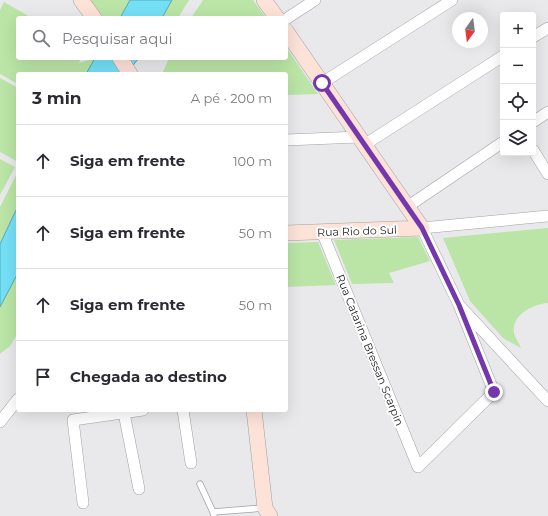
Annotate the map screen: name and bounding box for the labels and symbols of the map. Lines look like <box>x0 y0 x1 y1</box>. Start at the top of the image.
north arrow <box>452 12 488 48</box>
route start <box>313 74 331 92</box>
street label: Rua Rio do Sul <box>317 223 397 239</box>
street label: Rua Catarina Bressan Scarpin <box>333 272 407 428</box>
route end <box>485 383 503 401</box>

